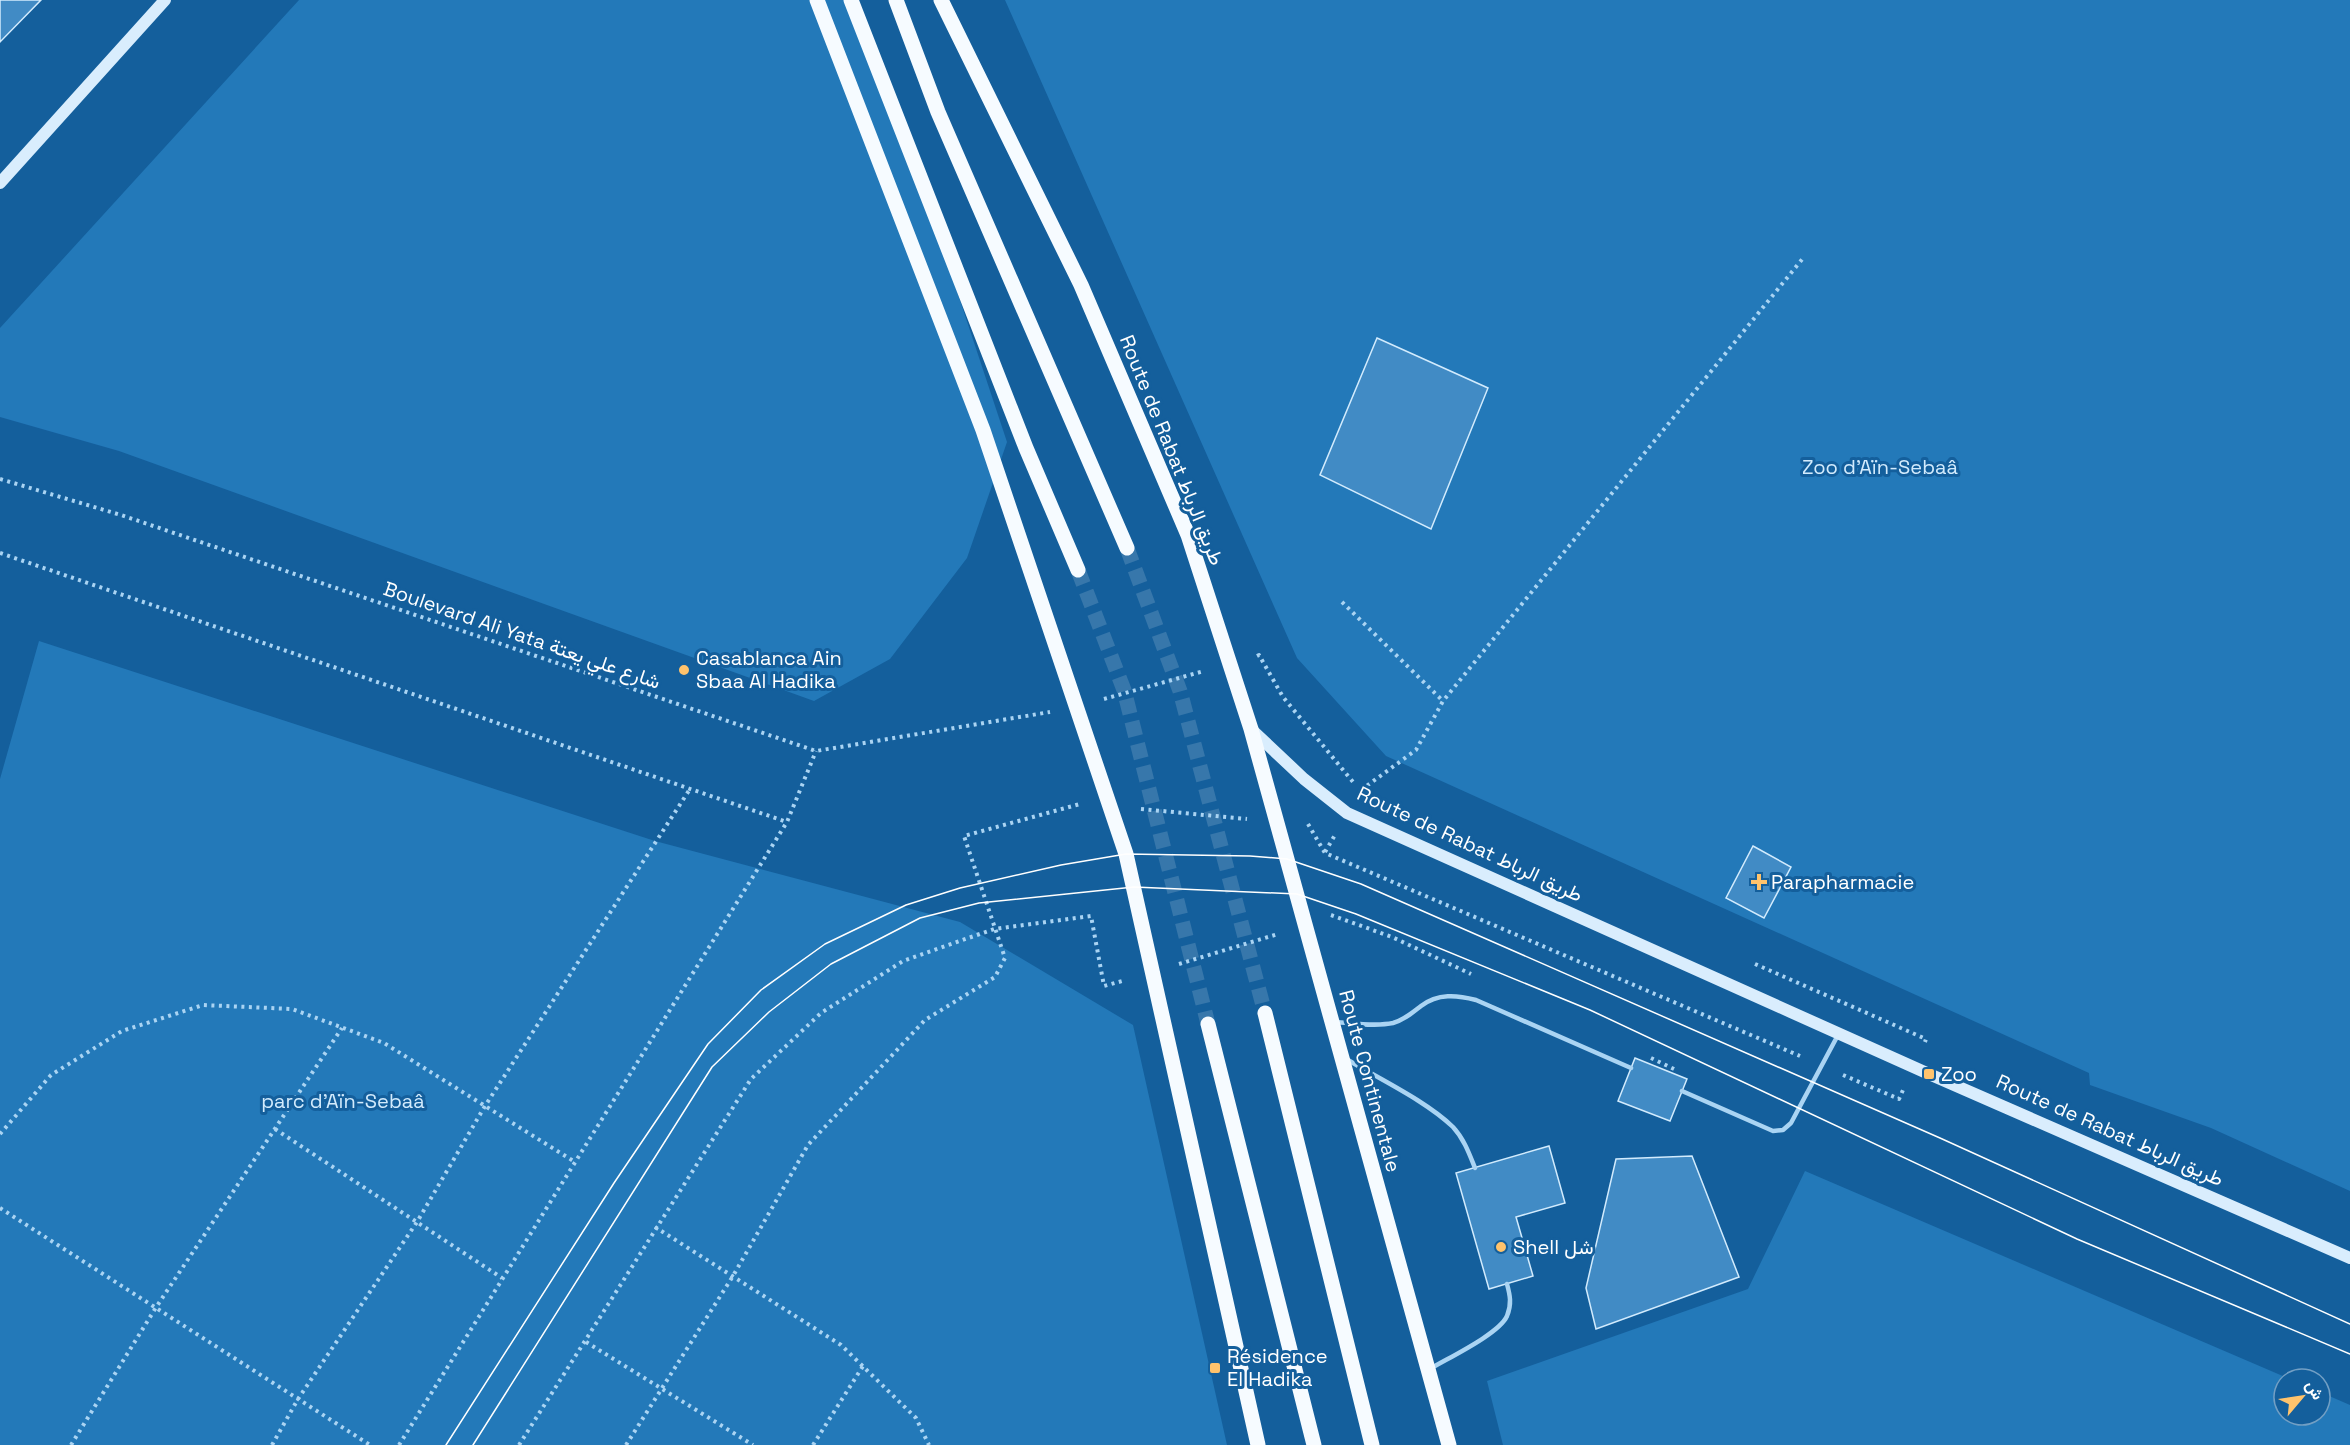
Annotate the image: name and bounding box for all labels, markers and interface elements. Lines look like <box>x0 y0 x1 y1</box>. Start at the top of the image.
street label: Route de Rabat طريق الرباط <box>1114 331 1230 569</box>
park label: Zoo d'Aïn-Sebaâ <box>1802 454 1958 480</box>
street label: Boulevard Ali Yata شارع علي يعتة <box>379 575 664 699</box>
place label: Casablanca Ain Sbaa Al Hadika <box>696 645 842 694</box>
marker: Casablanca Ain Sbaa Al Hadika <box>677 663 691 677</box>
street label: Route de Rabat طريق الرباط <box>1353 780 1587 908</box>
place label: Parapharmacie <box>1771 869 1914 895</box>
marker: Parapharmacie <box>1752 875 1766 889</box>
street label: Route Continentale <box>1333 987 1407 1175</box>
place label: Zoo <box>1941 1061 1977 1087</box>
marker: Zoo <box>1922 1067 1936 1081</box>
street label: Route de Rabat طريق الرباط <box>1992 1068 2228 1192</box>
park label: parc d'Aïn-Sebaâ <box>261 1088 425 1114</box>
place label: Shell شل <box>1513 1234 1593 1260</box>
marker: Shell شل <box>1494 1240 1508 1254</box>
place label: Résidence El Hadika <box>1227 1343 1328 1392</box>
marker: Résidence El Hadika <box>1208 1361 1222 1375</box>
north arrow <box>2272 1367 2332 1427</box>
text: ش <box>2301 1376 2329 1403</box>

